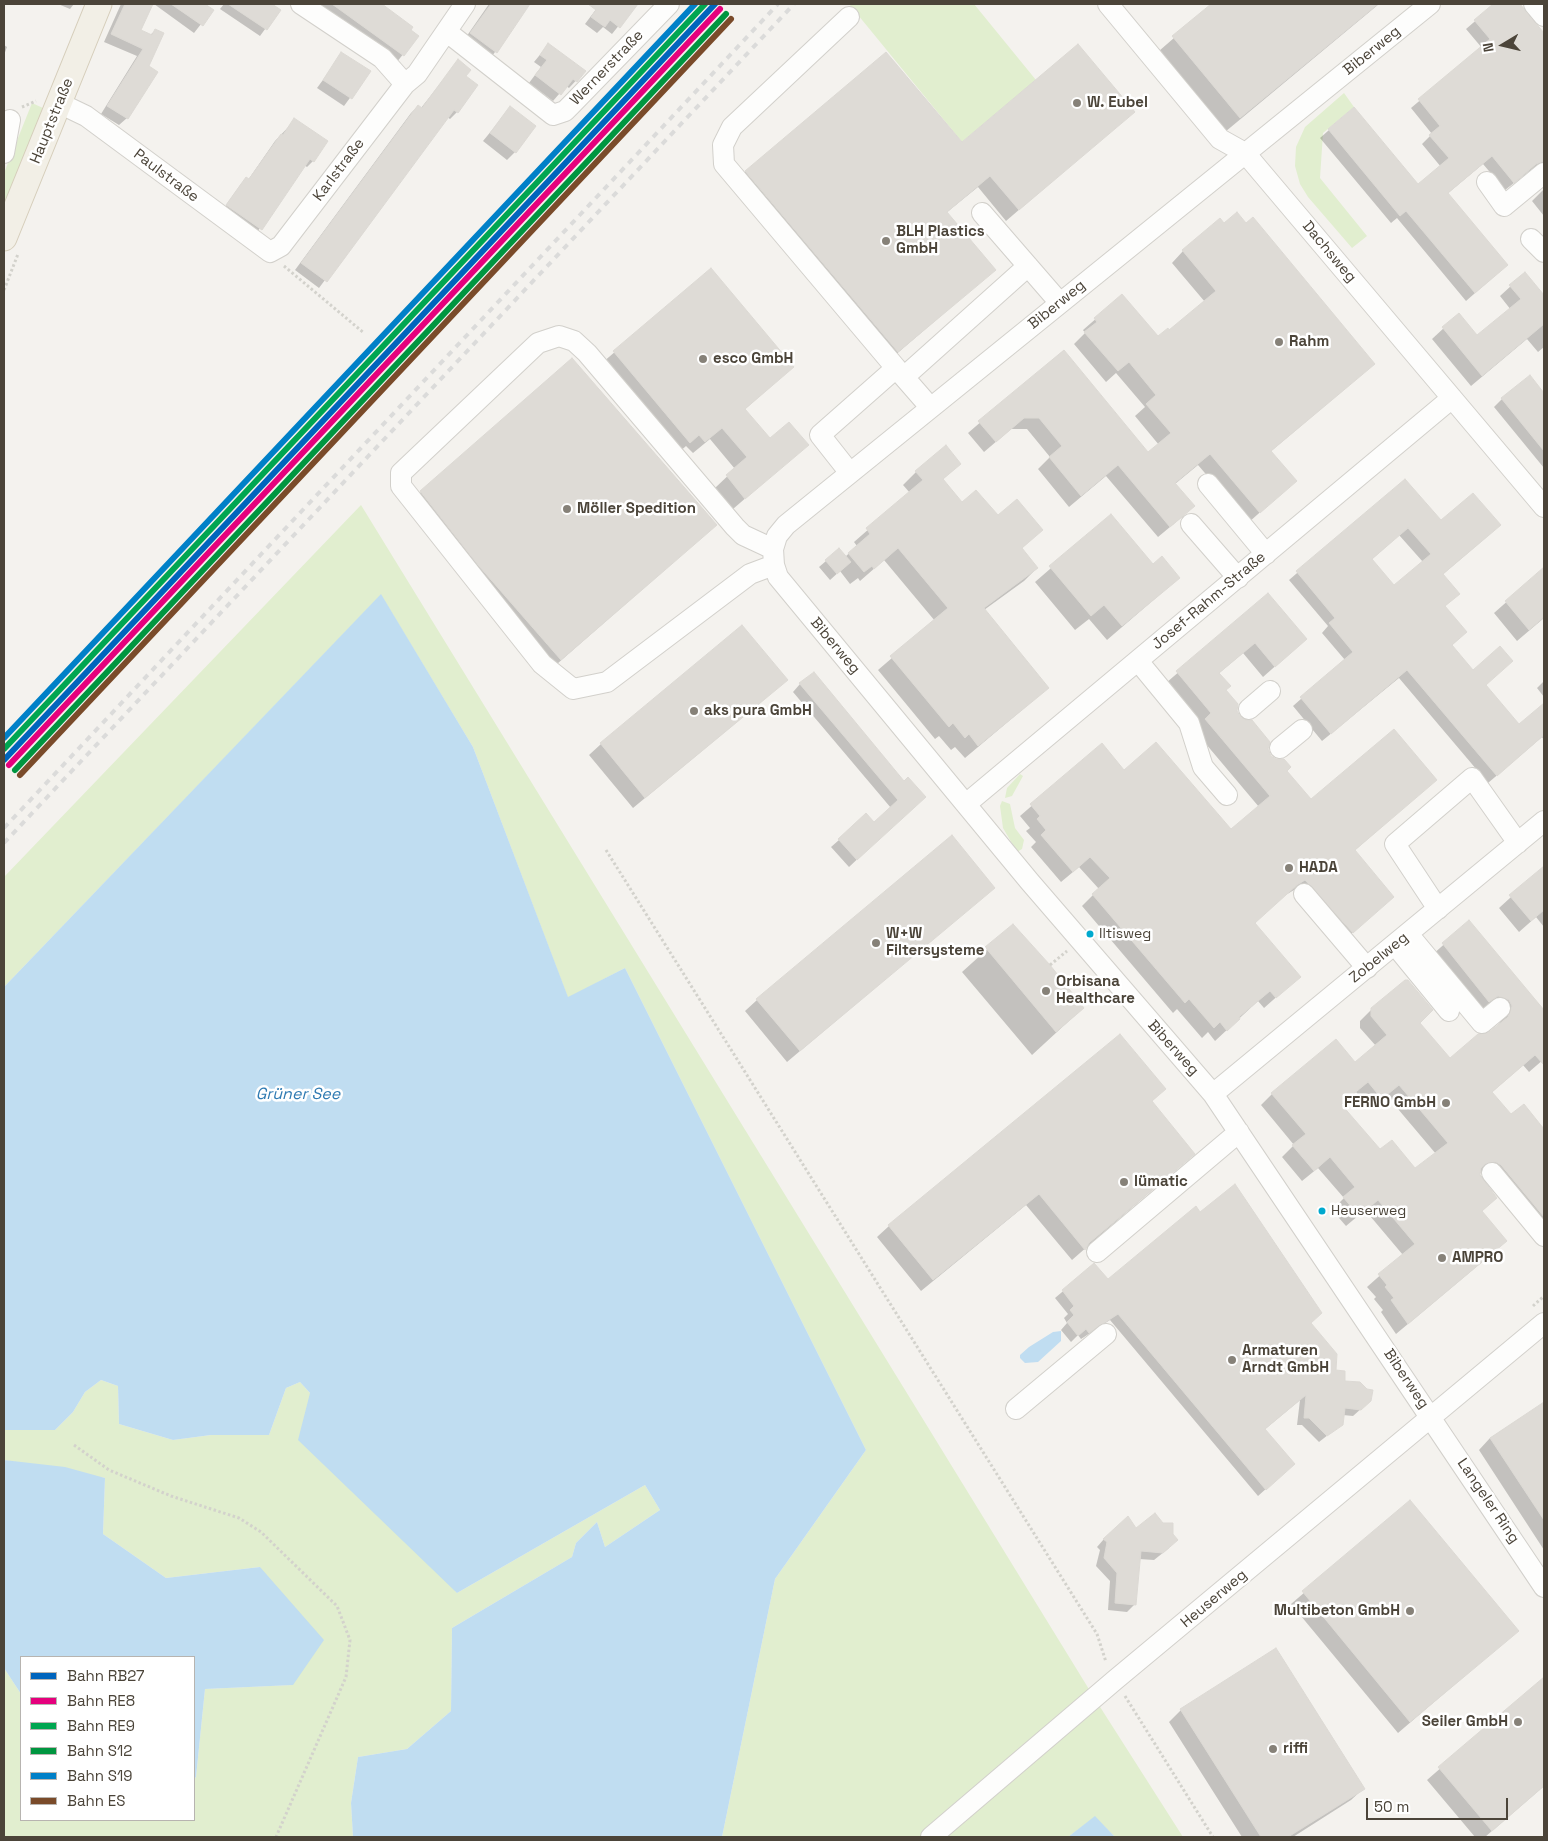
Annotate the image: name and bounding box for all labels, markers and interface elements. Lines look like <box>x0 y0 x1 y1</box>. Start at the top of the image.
north arrow <box>1478 20 1528 70</box>
street label: Biberweg <box>1340 23 1404 79</box>
street label: Wernerstraße <box>566 27 648 109</box>
text: N <box>1479 41 1498 53</box>
street label: Hauptstraße <box>27 76 77 166</box>
place label: W. Eubel <box>1087 94 1148 112</box>
marker: W. Eubel <box>1071 97 1083 109</box>
street label: Karlstraße <box>310 135 368 205</box>
street label: Paulstraße <box>130 146 202 206</box>
street label: Dachsweg <box>1298 218 1360 286</box>
place label: BLH Plastics GmbH <box>896 223 985 258</box>
marker: BLH Plastics GmbH <box>880 235 892 247</box>
street label: Biberweg <box>1025 277 1089 333</box>
place label: Rahm <box>1289 333 1329 351</box>
marker: Rahm <box>1273 336 1285 348</box>
place label: esco GmbH <box>713 350 793 368</box>
marker: esco GmbH <box>697 353 709 365</box>
place label: Möller Spedition <box>577 500 696 518</box>
marker: Möller Spedition <box>561 503 573 515</box>
street label: Josef-Rahm-Straße <box>1148 548 1270 654</box>
street label: Biberweg <box>806 614 864 678</box>
place label: aks pura GmbH <box>704 702 812 720</box>
marker: aks pura GmbH <box>688 705 700 717</box>
place label: HADA <box>1299 859 1338 877</box>
marker: HADA <box>1283 862 1295 874</box>
place label: W+W Filtersysteme <box>886 925 984 960</box>
place label: Iltisweg <box>1099 926 1151 942</box>
marker: Iltisweg <box>1085 929 1095 939</box>
street label: Zobelweg <box>1346 929 1412 987</box>
marker: W+W Filtersysteme <box>870 937 882 949</box>
place label: Orbisana Healthcare <box>1056 973 1135 1008</box>
marker: Orbisana Healthcare <box>1040 985 1052 997</box>
street label: Biberweg <box>1144 1017 1202 1079</box>
water label: Grüner See <box>256 1085 340 1105</box>
place label: FERNO GmbH <box>1344 1094 1436 1112</box>
marker: FERNO GmbH <box>1440 1097 1452 1109</box>
place label: lümatic <box>1134 1173 1188 1191</box>
marker: lümatic <box>1118 1176 1130 1188</box>
place label: Heuserweg <box>1331 1203 1406 1219</box>
marker: Heuserweg <box>1317 1206 1327 1216</box>
place label: AMPRO <box>1452 1249 1503 1267</box>
marker: AMPRO <box>1436 1252 1448 1264</box>
place label: Armaturen Arndt GmbH <box>1242 1342 1329 1377</box>
street label: Biberweg <box>1379 1346 1433 1412</box>
marker: Armaturen Arndt GmbH <box>1226 1354 1238 1366</box>
street label: Langeler Ring <box>1453 1455 1523 1547</box>
street label: Heuserweg <box>1177 1566 1251 1632</box>
place label: Multibeton GmbH <box>1274 1602 1400 1620</box>
marker: Multibeton GmbH <box>1404 1605 1416 1617</box>
legend <box>20 1656 195 1821</box>
text: Bahn RB27 <box>67 1666 145 1685</box>
text: Bahn RE8 <box>67 1691 135 1710</box>
place label: Seiler GmbH <box>1422 1713 1508 1731</box>
text: Bahn RE9 <box>67 1716 135 1735</box>
marker: Seiler GmbH <box>1512 1716 1524 1728</box>
place label: riffi <box>1283 1740 1308 1758</box>
text: Bahn S12 <box>67 1741 132 1760</box>
marker: riffi <box>1267 1743 1279 1755</box>
text: Bahn S19 <box>67 1766 132 1785</box>
scale bar <box>1368 1788 1510 1820</box>
text: Bahn ES <box>67 1791 125 1810</box>
text: 50 m <box>1374 1797 1409 1816</box>

